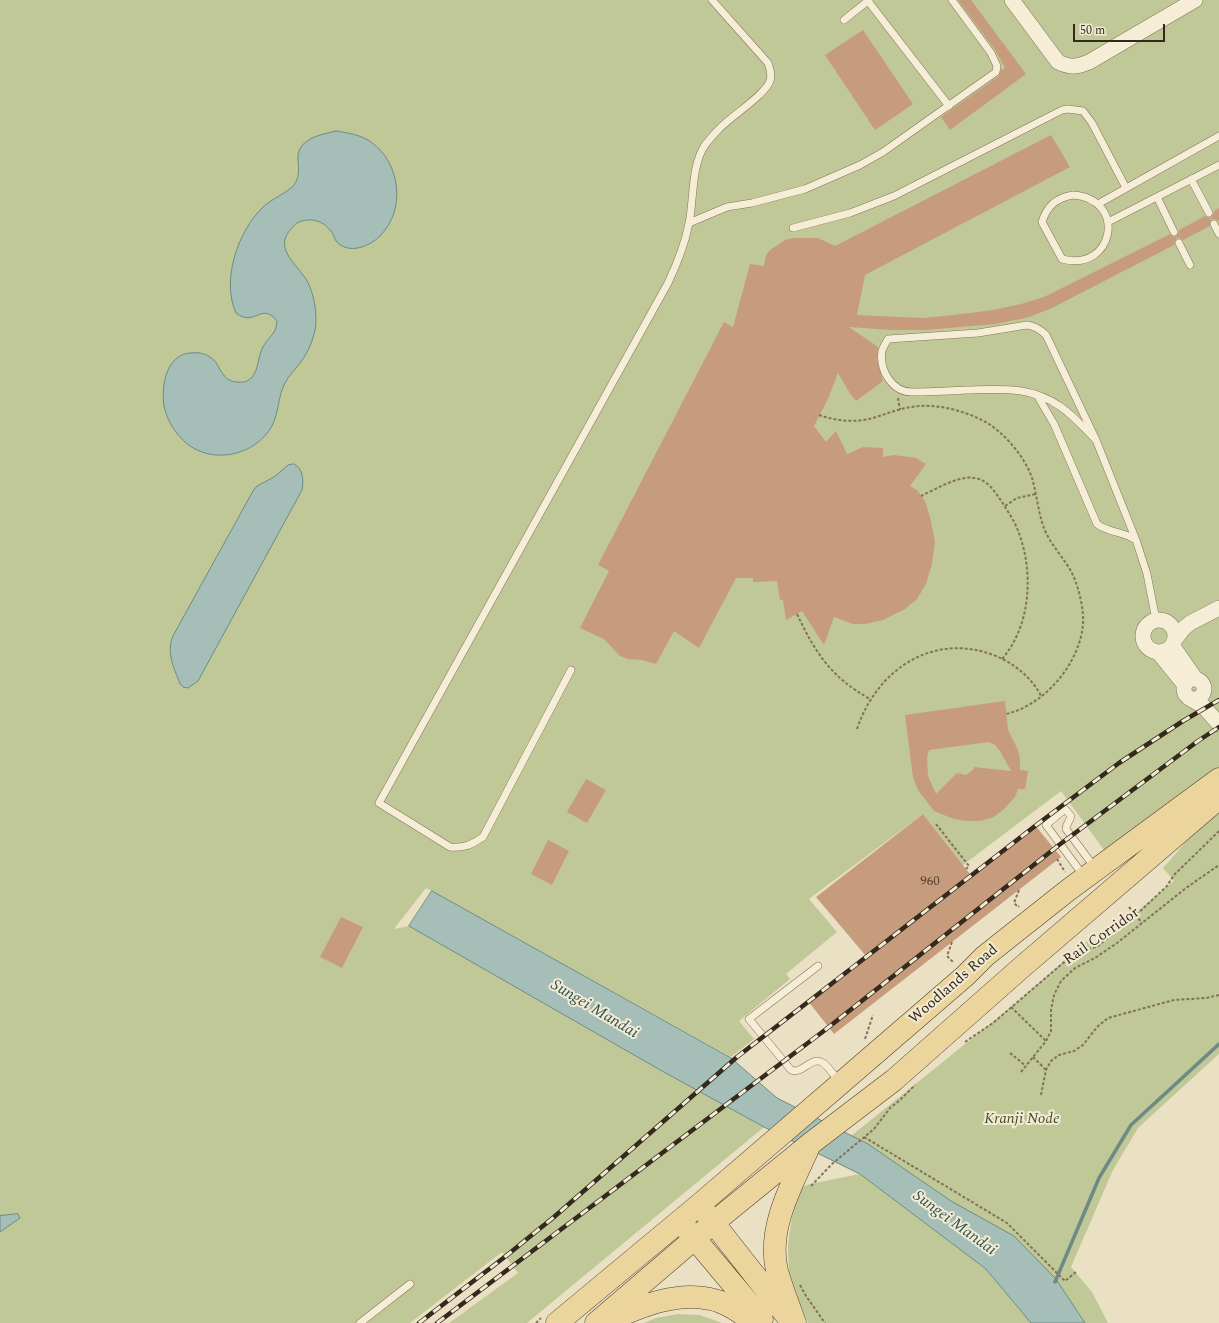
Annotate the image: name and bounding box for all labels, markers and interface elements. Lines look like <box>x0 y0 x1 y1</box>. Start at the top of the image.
scale bar <box>1075 16 1167 42</box>
text: 50 m <box>1080 21 1105 40</box>
house number: 960 <box>920 874 940 890</box>
street label: Rail Corridor <box>1061 904 1143 970</box>
street label: Woodlands Road <box>906 941 1002 1029</box>
water label: Sungei Mandai <box>547 976 641 1044</box>
park label: Kranji Node <box>984 1111 1060 1129</box>
water label: Sungei Mandai <box>908 1187 1000 1261</box>

